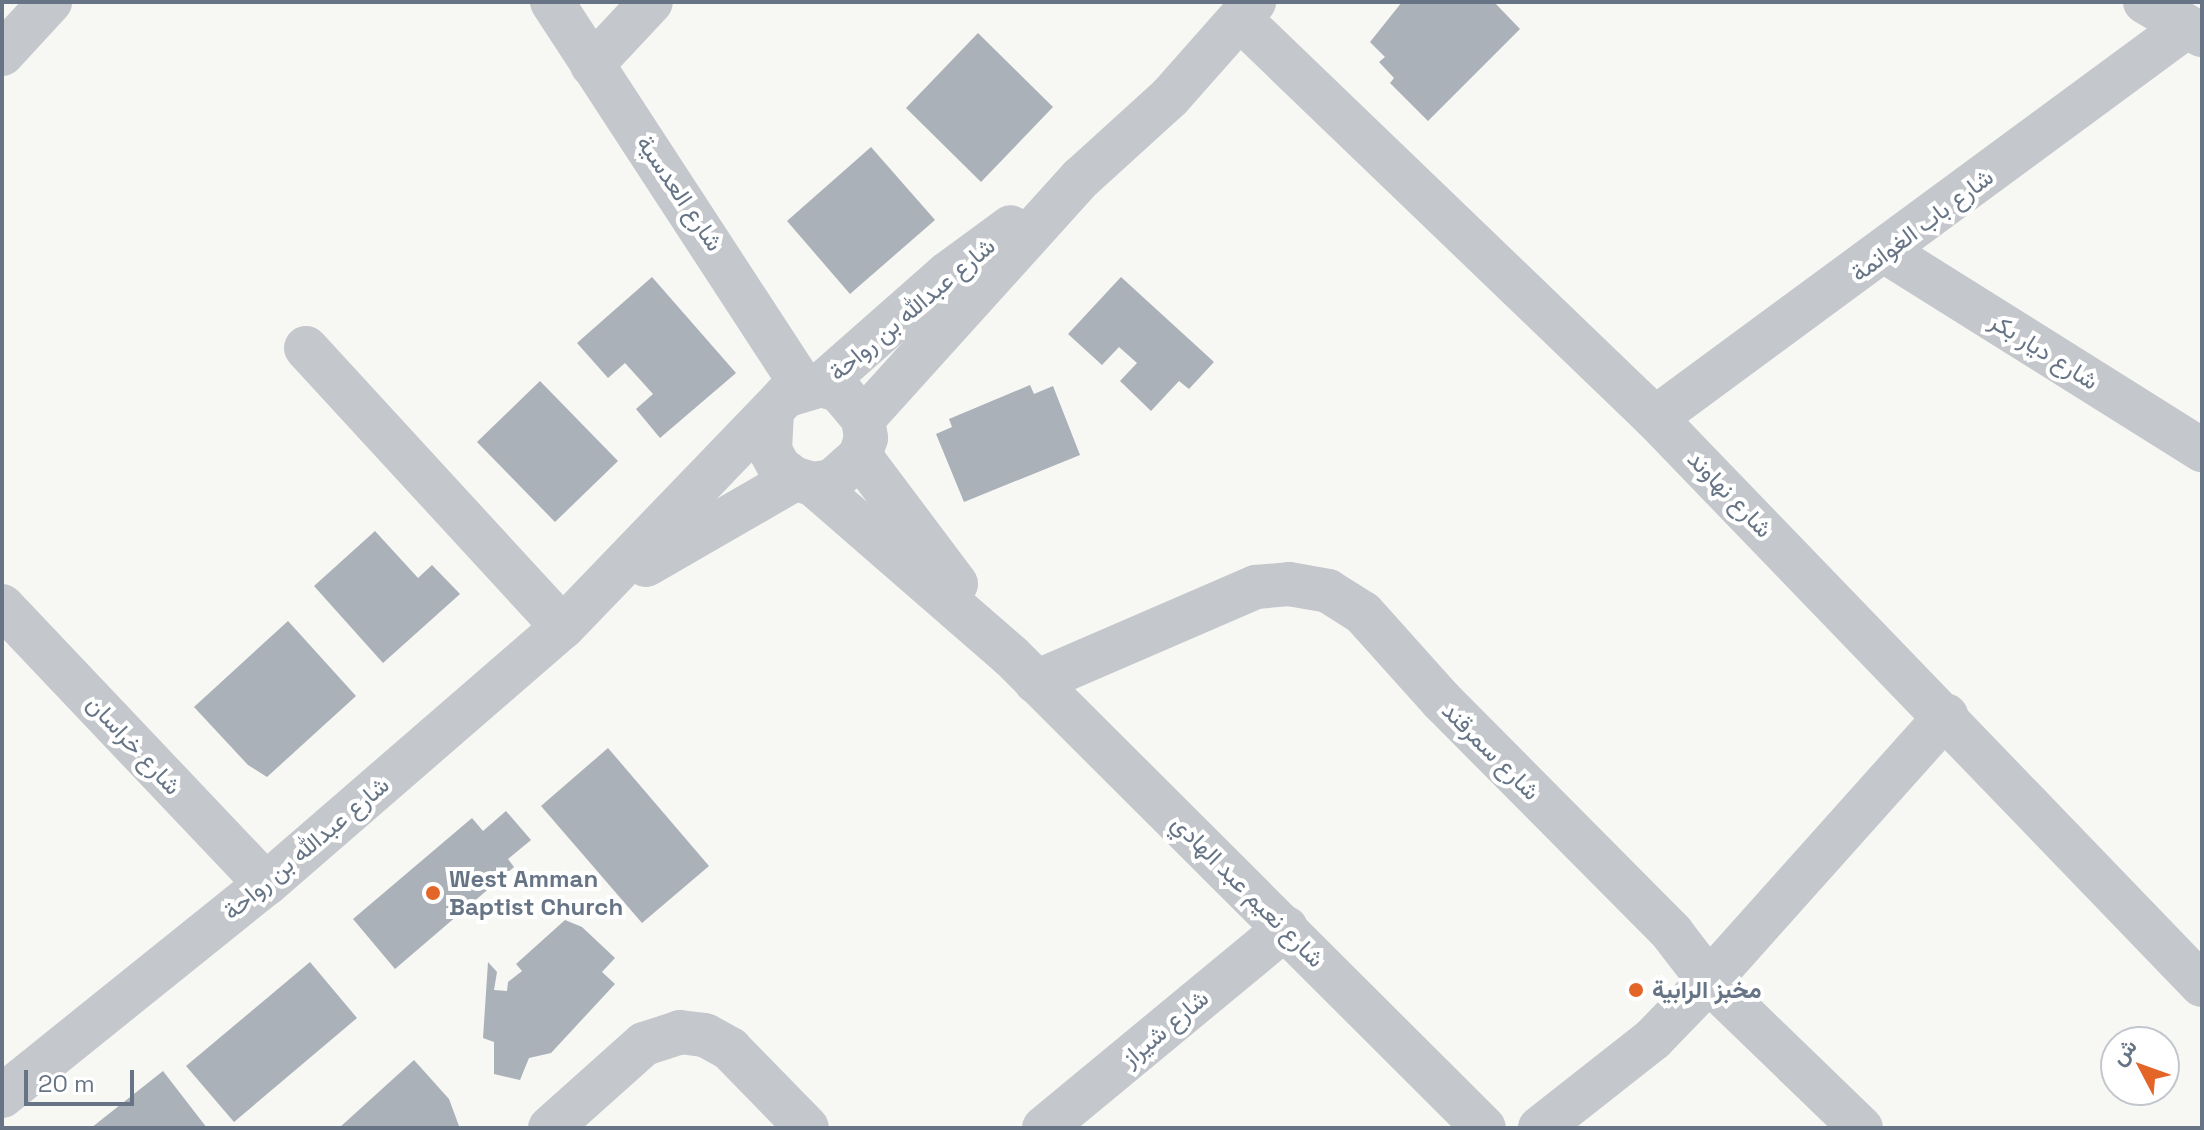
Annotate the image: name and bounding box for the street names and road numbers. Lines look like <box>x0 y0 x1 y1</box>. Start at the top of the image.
street label: شارع العدسية <box>631 130 729 256</box>
street label: شارع باب الغوانمة <box>1845 162 1999 288</box>
street label: شارع عبدالله بن رواحة <box>823 231 1001 387</box>
street label: شارع ديار بكر <box>1984 306 2104 396</box>
street label: شارع نهاوند <box>1682 445 1778 543</box>
street label: شارع خراسان <box>81 689 187 801</box>
street label: شارع سمرقند <box>1436 696 1546 806</box>
street label: شارع عبدالله بن رواحة <box>217 770 395 926</box>
street label: شارع نعيم عبد الهادي <box>1166 809 1330 973</box>
street label: شارع شيراز <box>1116 983 1214 1073</box>

